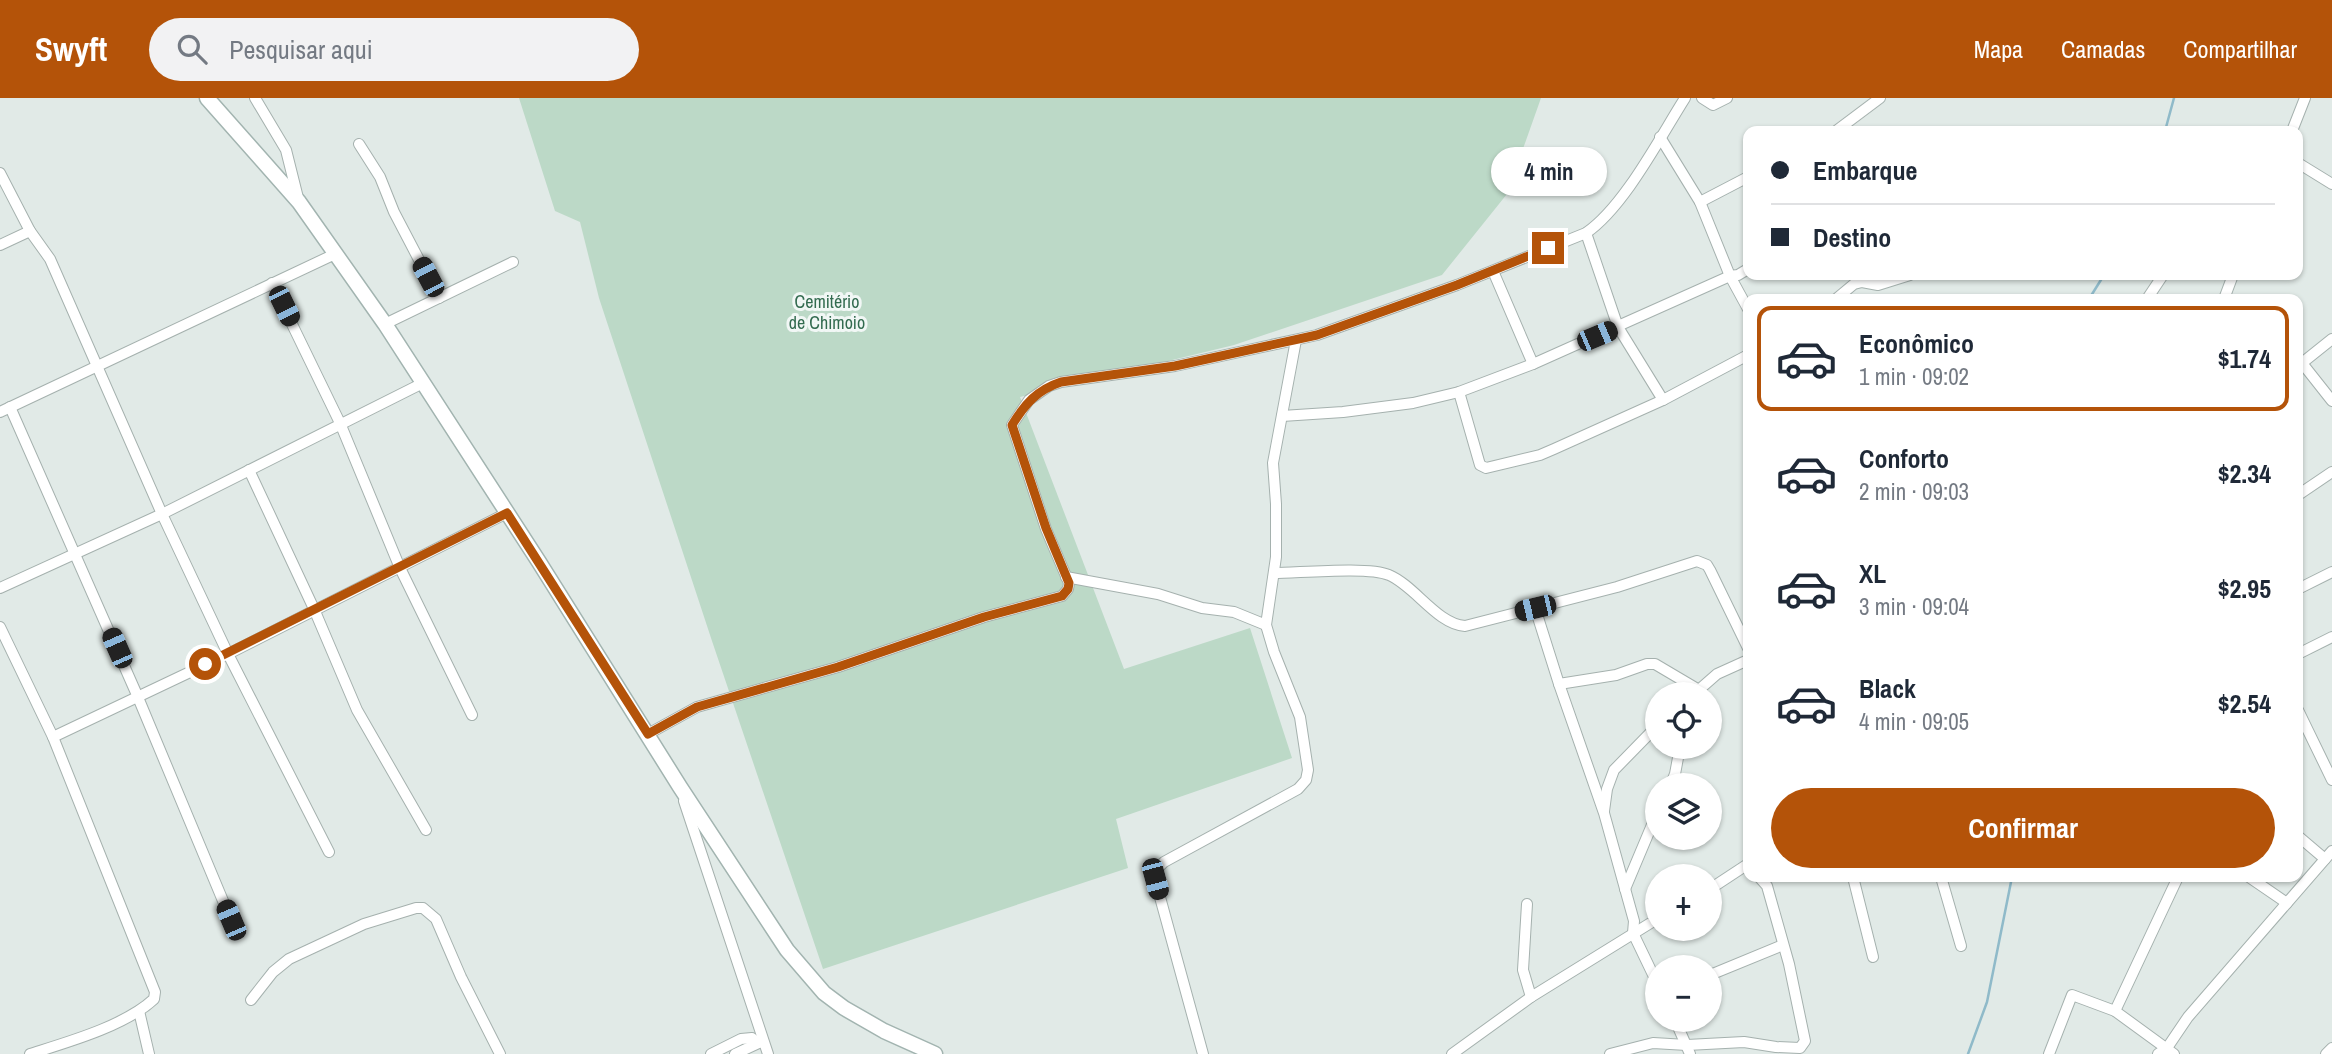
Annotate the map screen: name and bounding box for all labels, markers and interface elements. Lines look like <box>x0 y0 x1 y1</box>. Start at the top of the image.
search box <box>149 18 639 81</box>
text: Swyft <box>35 27 107 71</box>
icon: search <box>173 30 211 68</box>
text: Pesquisar aqui <box>229 32 373 67</box>
text: Mapa <box>1974 33 2023 65</box>
text: Camadas <box>2061 33 2145 65</box>
text: Compartilhar <box>2183 33 2297 65</box>
callout: 4 min <box>1490 146 1606 195</box>
text: Embarque <box>1813 153 1917 188</box>
text: 4 min <box>1524 156 1574 187</box>
text: Destino <box>1813 220 1891 255</box>
route end <box>1532 232 1564 264</box>
car <box>409 254 448 300</box>
car <box>266 283 303 329</box>
park label: Cemitério de Chimoio <box>789 289 865 335</box>
car <box>1574 318 1621 354</box>
text: Econômico <box>1859 326 1974 361</box>
icon: car <box>1775 327 1838 390</box>
text: $1.74 <box>2218 341 2271 376</box>
text: 1 min · 09:02 <box>1859 361 1969 392</box>
text: Conforto <box>1859 441 1949 476</box>
icon: car <box>1775 442 1838 505</box>
text: $2.34 <box>2218 456 2271 491</box>
text: 2 min · 09:03 <box>1859 476 1969 507</box>
text: XL <box>1859 556 1886 591</box>
icon: car <box>1775 557 1838 620</box>
text: $2.95 <box>2218 571 2271 606</box>
text: 3 min · 09:04 <box>1859 591 1969 622</box>
car <box>1513 593 1558 623</box>
car <box>99 625 136 671</box>
route start <box>189 648 221 680</box>
text: Black <box>1859 671 1916 706</box>
icon: car <box>1775 672 1838 735</box>
map controls <box>1645 682 1722 1032</box>
button: locate <box>1645 682 1722 759</box>
text: $2.54 <box>2218 686 2271 721</box>
text: 4 min · 09:05 <box>1859 706 1969 737</box>
button: layers <box>1645 773 1722 850</box>
button: Confirmar <box>1771 788 2275 868</box>
car <box>1140 856 1171 902</box>
button: + <box>1645 864 1722 941</box>
car <box>214 897 249 943</box>
button: − <box>1645 955 1722 1032</box>

